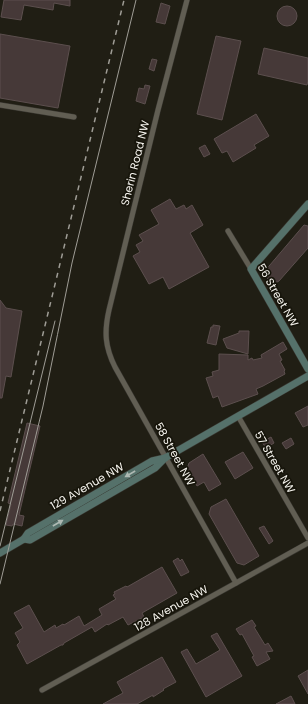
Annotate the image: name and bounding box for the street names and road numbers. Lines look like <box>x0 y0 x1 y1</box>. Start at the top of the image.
street label: Sherin Road NW <box>117 119 153 207</box>
street label: 56 Street NW <box>253 260 303 330</box>
street label: 58 Street NW <box>151 419 199 489</box>
street label: 57 Street NW <box>251 428 299 496</box>
street label: 129 Avenue NW <box>47 458 127 514</box>
street label: 128 Avenue NW <box>131 581 211 635</box>

